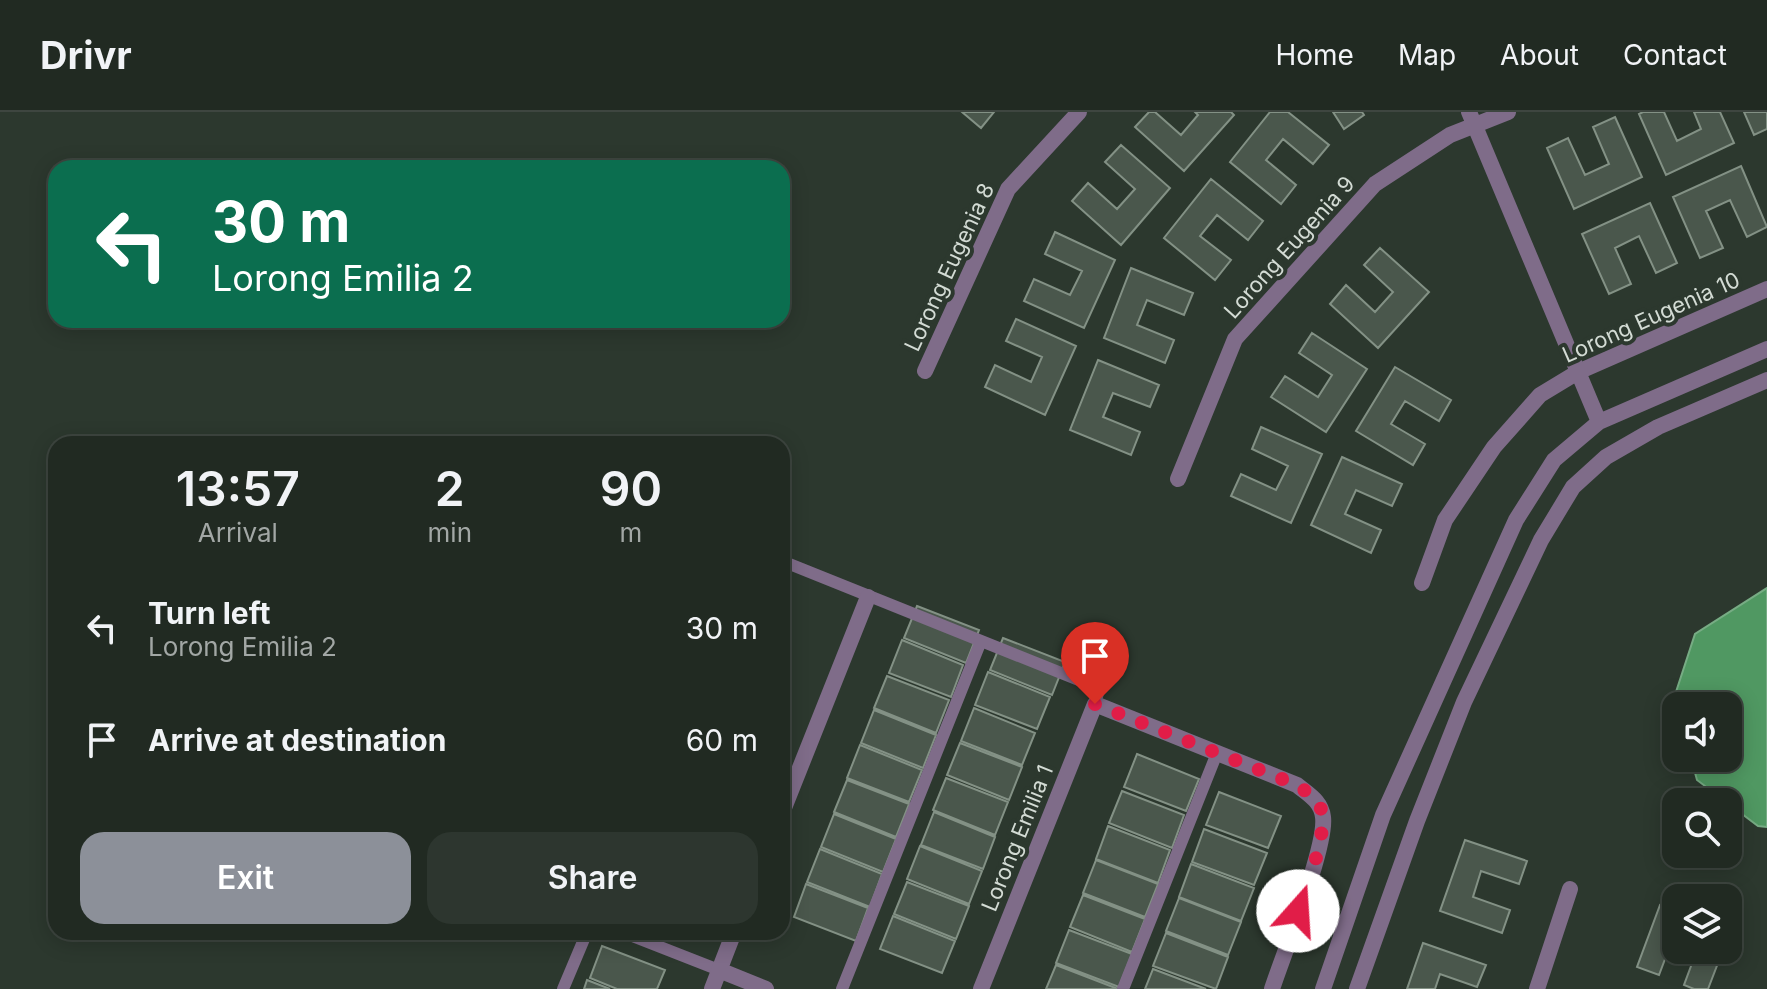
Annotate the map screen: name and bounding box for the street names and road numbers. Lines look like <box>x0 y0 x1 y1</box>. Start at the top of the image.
street label: Lorong Eugenia 9 <box>1218 170 1360 324</box>
street label: Lorong Eugenia 8 <box>899 179 999 355</box>
street label: Lorong Eugenia 10 <box>1558 266 1744 368</box>
street label: Lorong Emilia 1 <box>976 761 1058 915</box>

